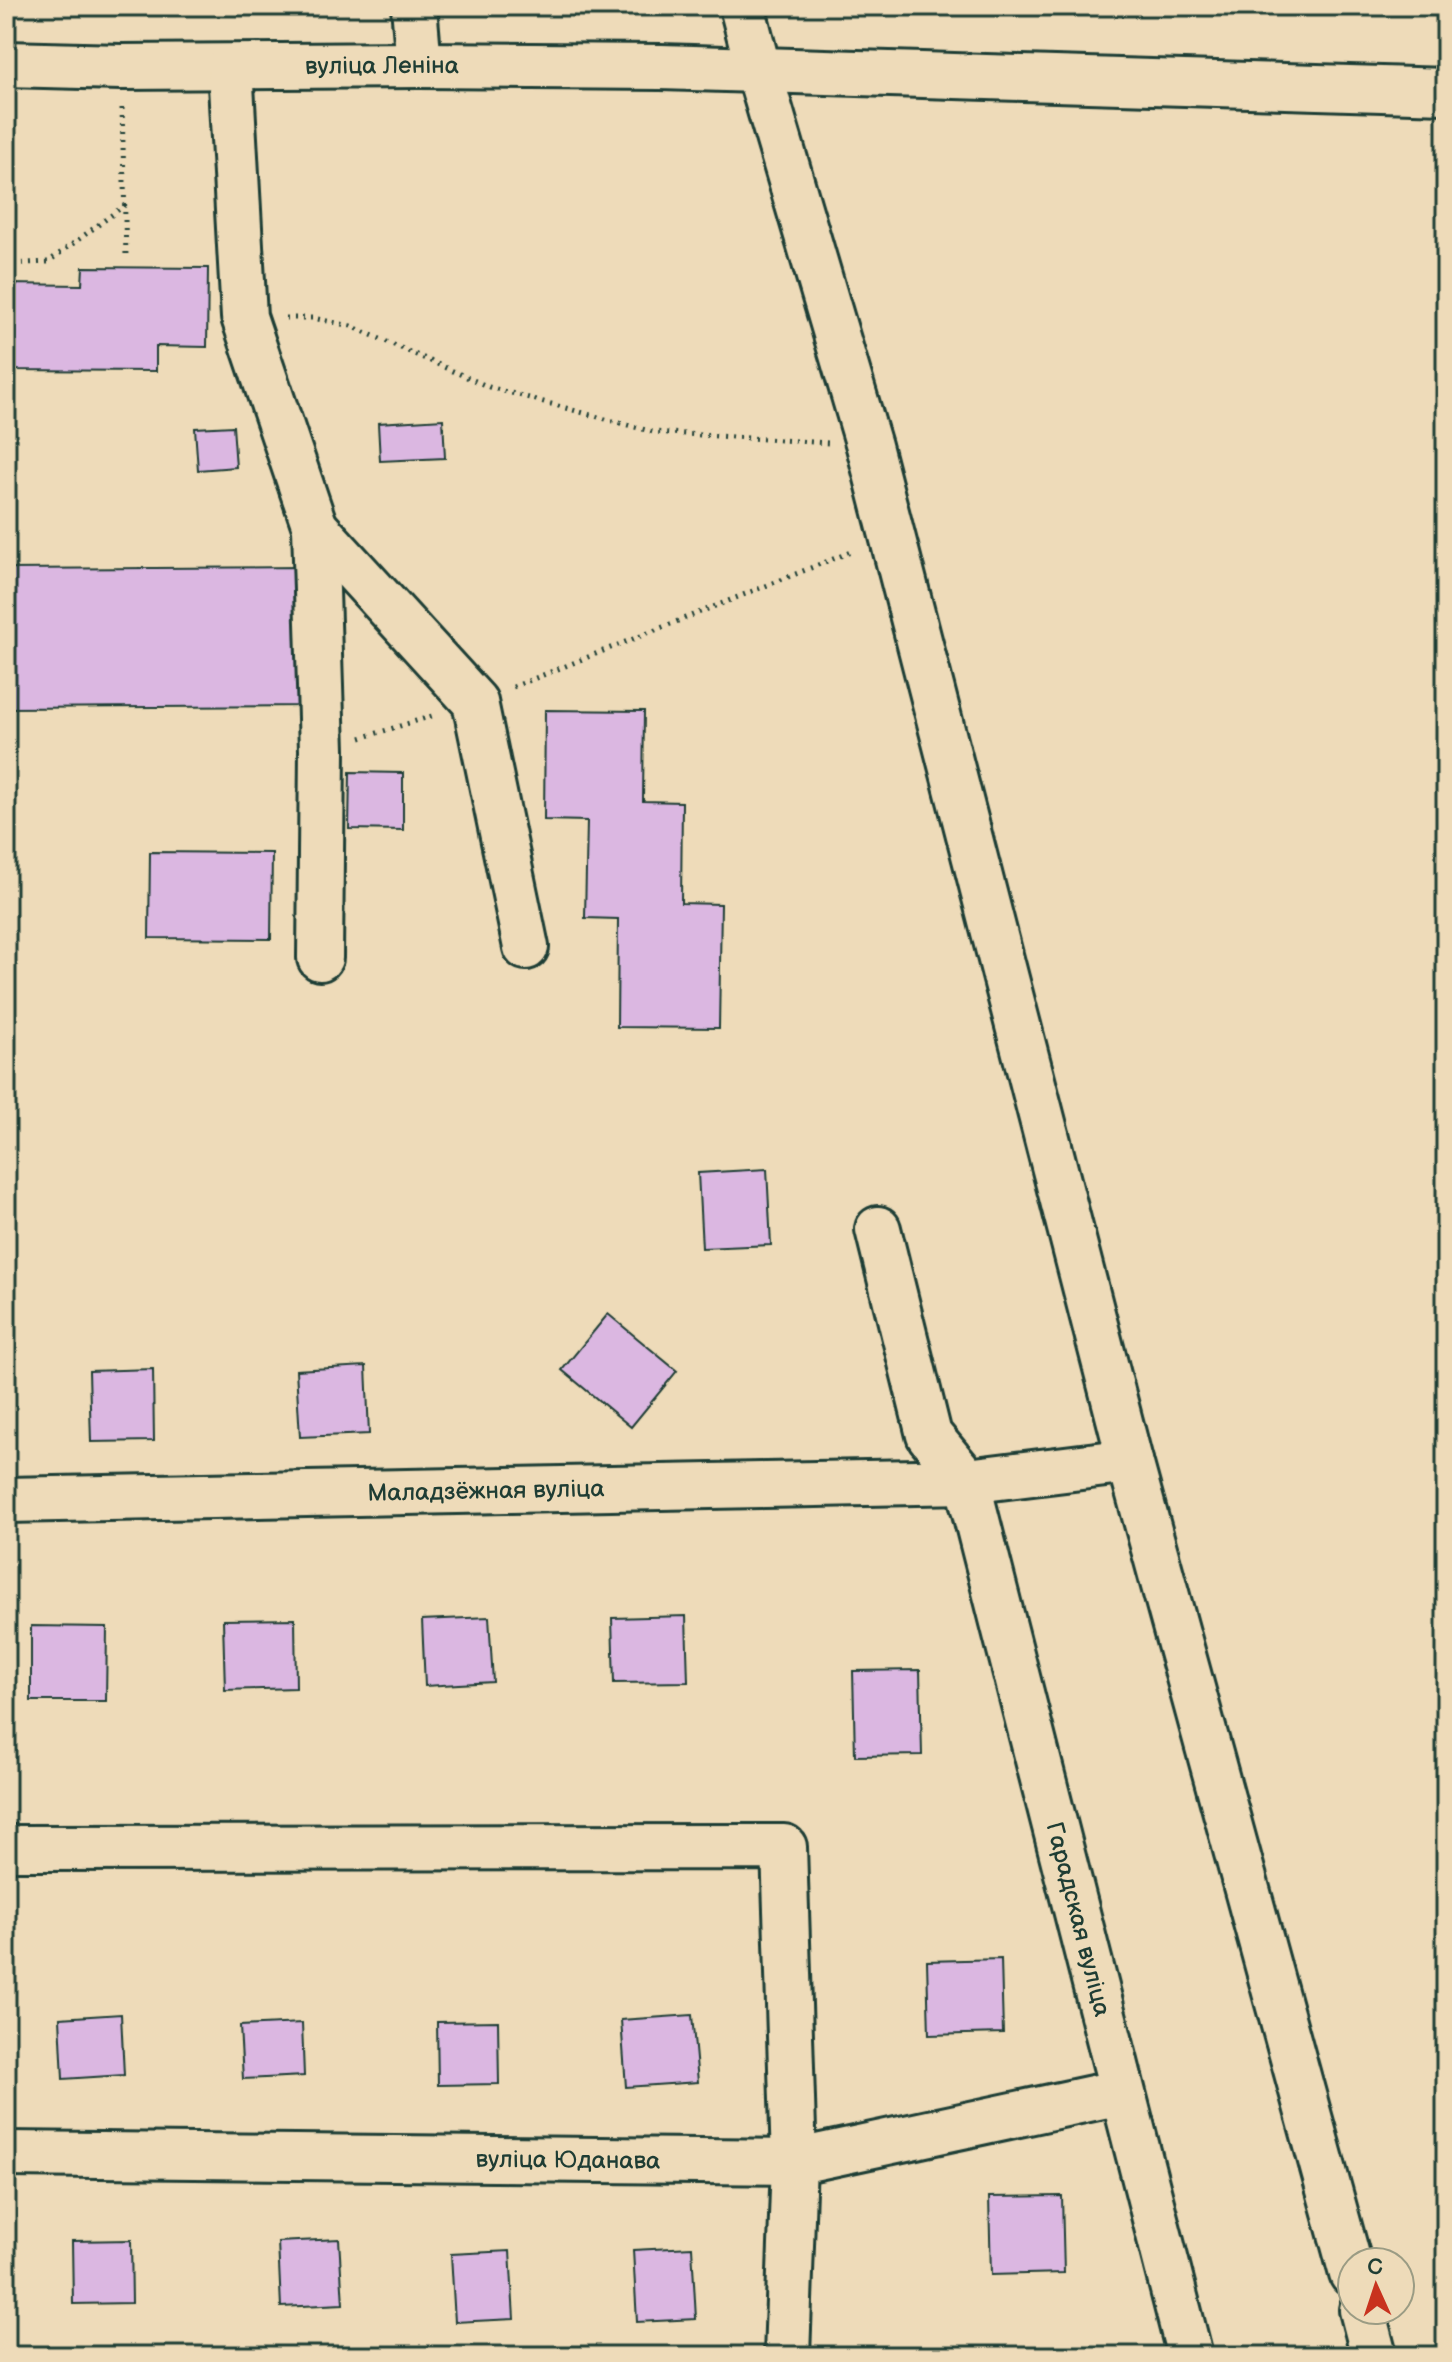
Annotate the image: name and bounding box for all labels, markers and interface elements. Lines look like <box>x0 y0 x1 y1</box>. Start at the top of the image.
street label: вуліца Леніна <box>305 50 459 80</box>
street label: Маладзёжная вуліца <box>367 1474 605 1507</box>
street label: Гарадская вуліца <box>1040 1819 1117 2019</box>
street label: вуліца Юданава <box>475 2144 661 2175</box>
north arrow <box>1336 2246 1416 2326</box>
text: С <box>1367 2254 1383 2281</box>

